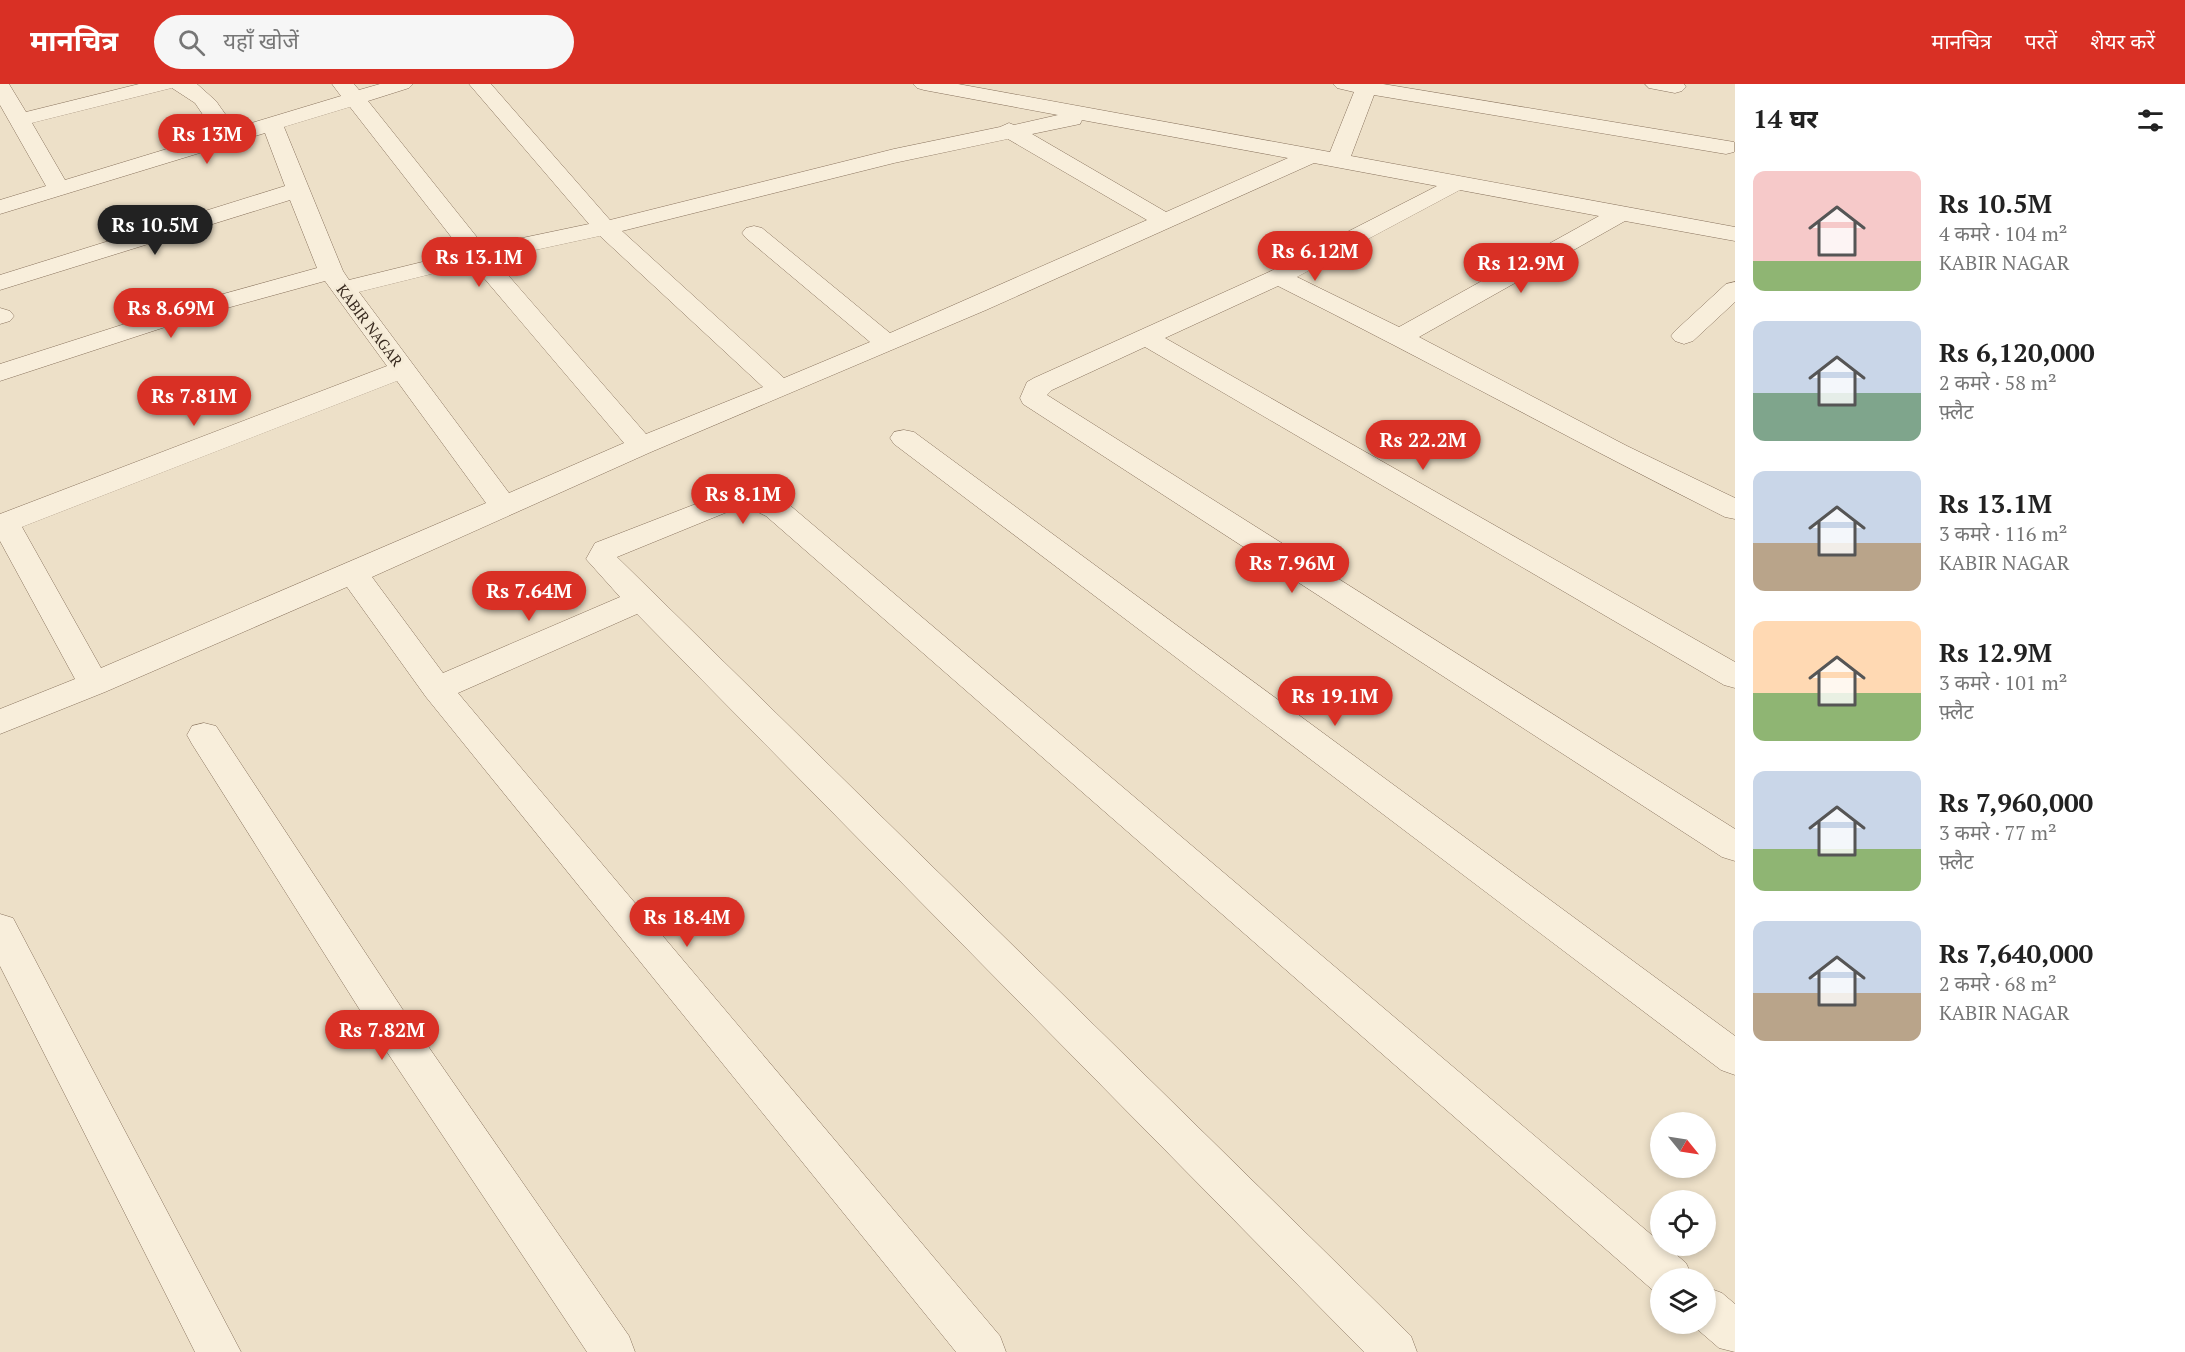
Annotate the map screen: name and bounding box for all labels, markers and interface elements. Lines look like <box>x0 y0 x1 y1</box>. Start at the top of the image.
search box <box>154 15 574 69</box>
text: मानचित्र <box>30 22 118 59</box>
icon: search <box>175 26 208 59</box>
text: यहाँ खोजें <box>223 26 299 55</box>
text: मानचित्र <box>1932 27 1992 55</box>
text: परतें <box>2025 27 2057 55</box>
text: शेयर करें <box>2090 27 2155 55</box>
text: 14 घर <box>1753 101 1818 135</box>
icon: filters <box>2134 104 2167 137</box>
pin: Rs 13M <box>158 114 256 165</box>
text: Rs 13M <box>172 120 242 147</box>
text: Rs 10.5M <box>1939 186 2052 220</box>
icon: home <box>1801 195 1873 267</box>
pin: Rs 10.5M <box>93 205 217 256</box>
text: Rs 10.5M <box>112 211 198 238</box>
text: 4 कमरे · 104 m² <box>1939 220 2067 247</box>
pin: Rs 6.12M <box>1253 231 1377 282</box>
pin: Rs 13.1M <box>417 237 541 288</box>
text: Rs 6.12M <box>1272 237 1358 264</box>
text: Rs 13.1M <box>436 243 522 270</box>
pin: Rs 12.9M <box>1459 243 1583 294</box>
text: Rs 12.9M <box>1478 249 1564 276</box>
text: KABIR NAGAR <box>1939 249 2069 276</box>
street label: KABIR NAGAR <box>333 280 408 370</box>
pin: Rs 8.69M <box>109 288 233 339</box>
text: Rs 8.69M <box>128 294 214 321</box>
text: Rs 6,120,000 <box>1939 335 2095 369</box>
icon: home <box>1801 345 1873 417</box>
text: 2 कमरे · 58 m² <box>1939 369 2057 396</box>
pin: Rs 7.81M <box>132 376 256 427</box>
text: Rs 7.81M <box>151 382 237 409</box>
text: फ़्लैट <box>1939 398 1974 425</box>
pin: Rs 22.2M <box>1361 420 1485 471</box>
text: Rs 22.2M <box>1380 426 1466 453</box>
pin: Rs 8.1M <box>688 474 798 525</box>
text: Rs 8.1M <box>705 480 781 507</box>
text: Rs 13.1M <box>1939 486 2052 520</box>
icon: home <box>1801 495 1873 567</box>
text: 3 कमरे · 116 m² <box>1939 520 2067 547</box>
pin: Rs 7.96M <box>1230 543 1354 594</box>
text: Rs 7.96M <box>1249 549 1335 576</box>
text: KABIR NAGAR <box>1939 549 2069 576</box>
pin: Rs 7.64M <box>467 571 591 622</box>
text: Rs 7.64M <box>486 577 572 604</box>
text: Rs 12.9M <box>1939 635 2052 669</box>
icon: home <box>1801 645 1873 717</box>
text: 3 कमरे · 101 m² <box>1939 669 2067 696</box>
pin: Rs 19.1M <box>1273 676 1397 727</box>
text: Rs 19.1M <box>1292 682 1378 709</box>
text: फ़्लैट <box>1939 698 1974 725</box>
text: Rs 7,960,000 <box>1939 785 2093 819</box>
icon: home <box>1801 795 1873 867</box>
text: 3 कमरे · 77 m² <box>1939 819 2057 846</box>
text: फ़्लैट <box>1939 848 1974 875</box>
pin: Rs 18.4M <box>625 897 749 948</box>
text: Rs 18.4M <box>644 903 730 930</box>
text: Rs 7,640,000 <box>1939 936 2093 970</box>
icon: home <box>1801 945 1873 1017</box>
text: 2 कमरे · 68 m² <box>1939 970 2057 997</box>
text: KABIR NAGAR <box>1939 999 2069 1026</box>
pin: Rs 7.82M <box>320 1010 444 1061</box>
text: Rs 7.82M <box>339 1016 425 1043</box>
north arrow <box>1650 1112 1716 1178</box>
map controls <box>1650 1112 1716 1334</box>
button: locate <box>1650 1190 1716 1256</box>
button: layers <box>1650 1268 1716 1334</box>

